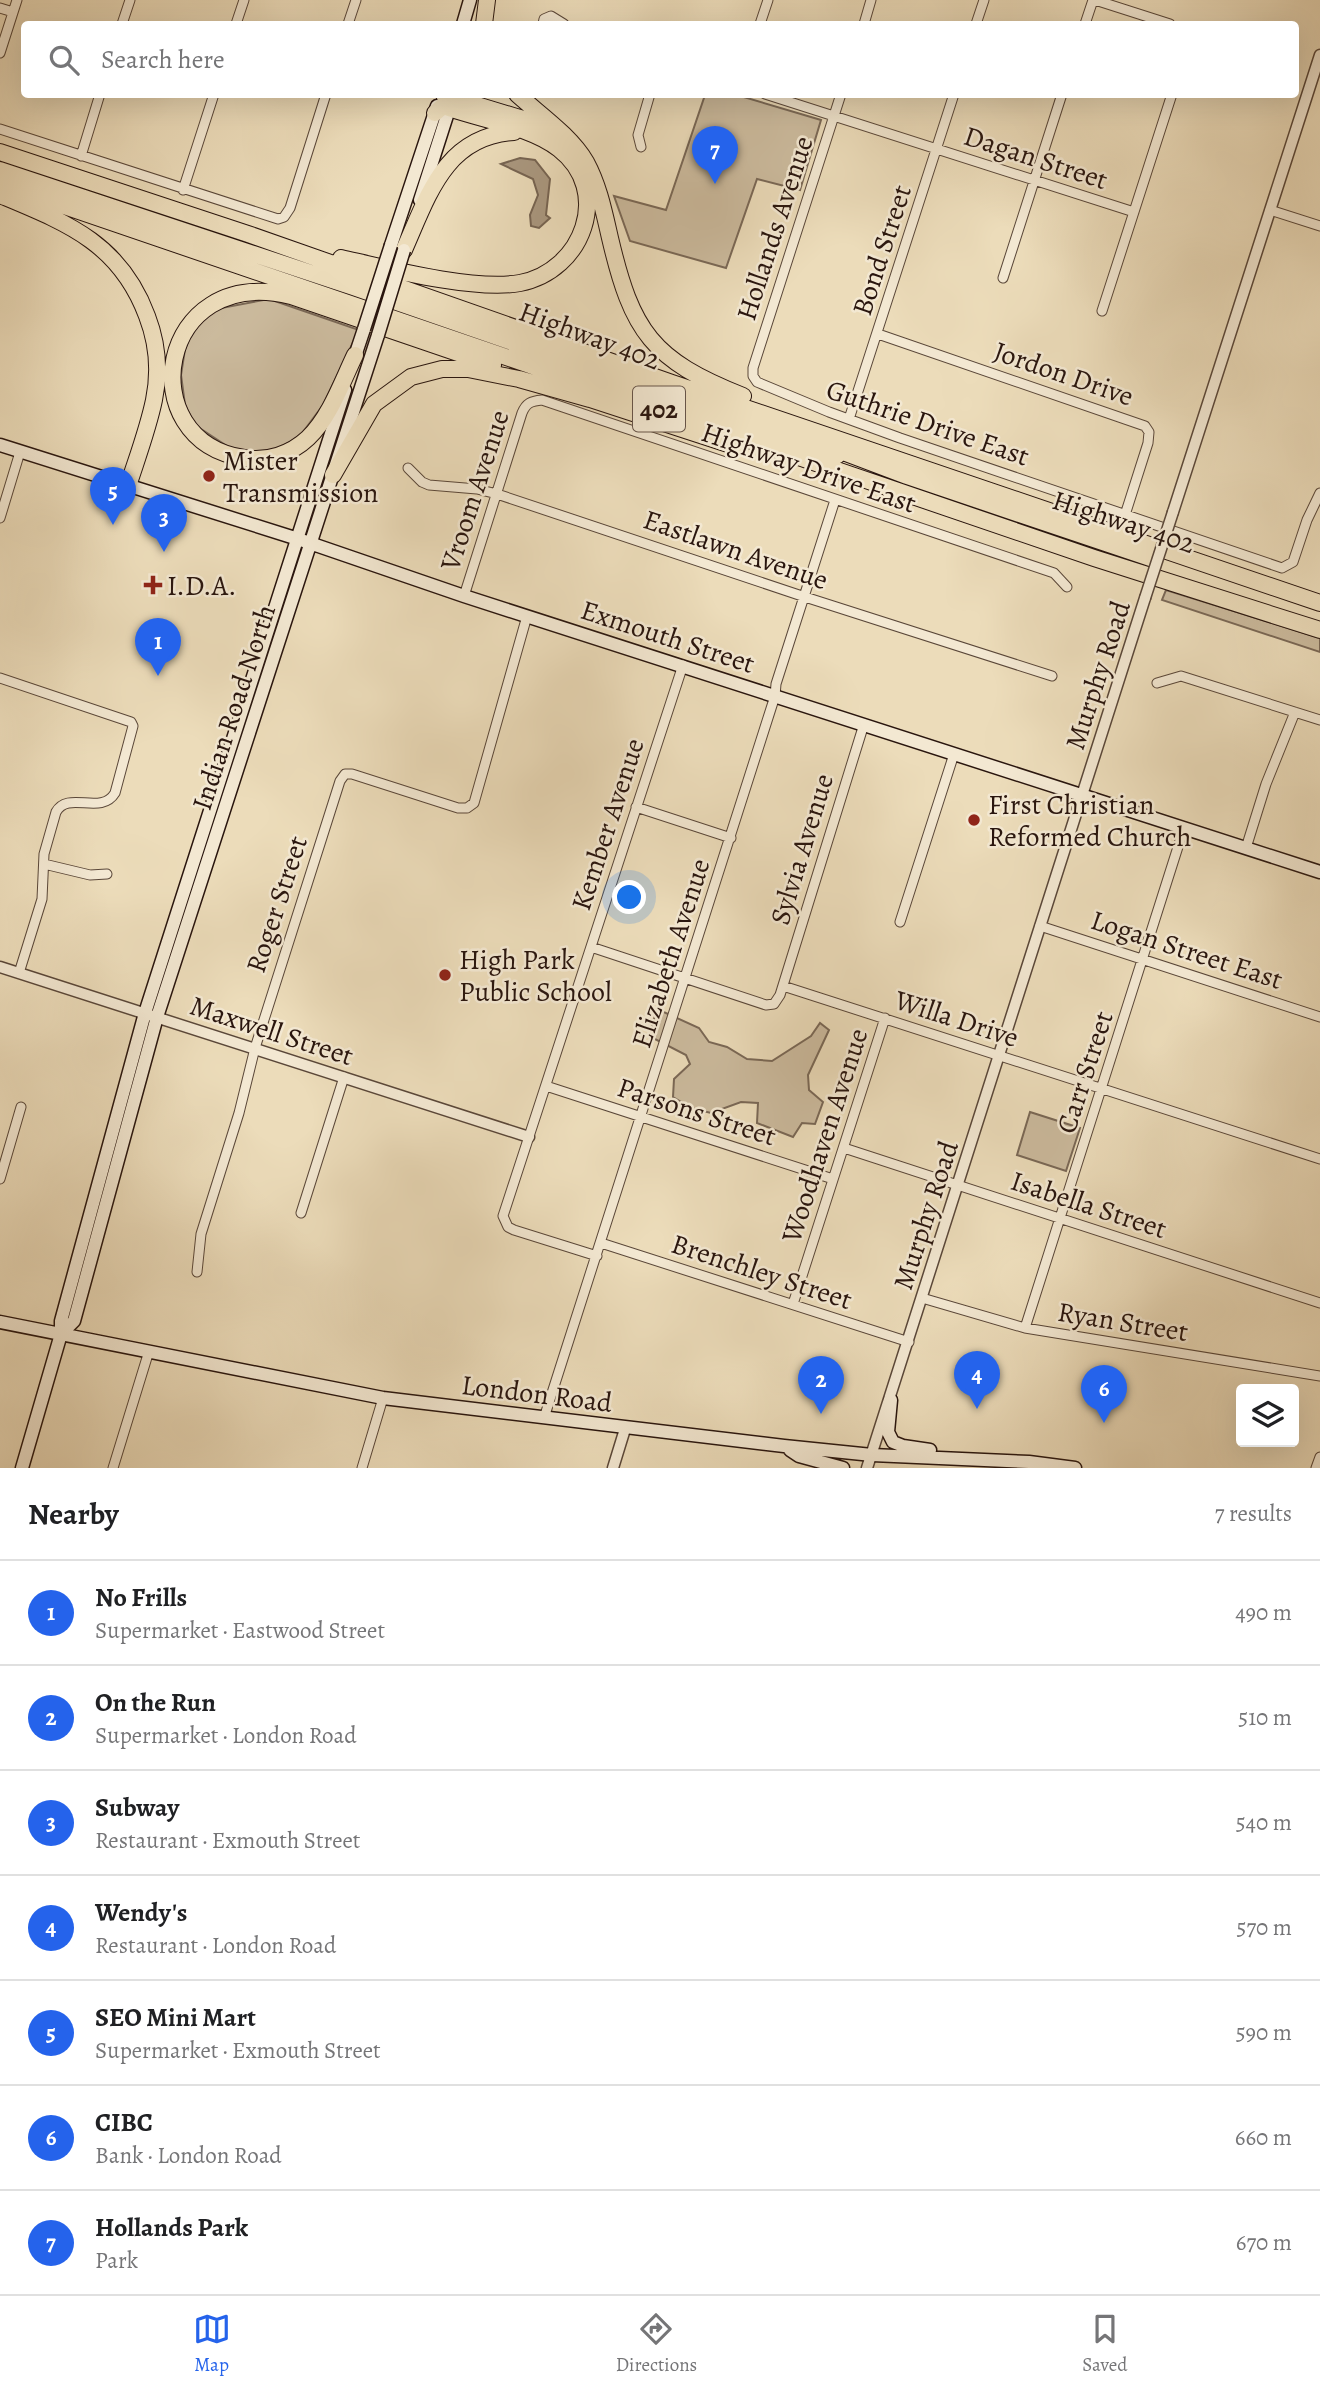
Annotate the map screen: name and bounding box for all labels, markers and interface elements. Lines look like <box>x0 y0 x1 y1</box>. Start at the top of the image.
search box <box>21 21 1299 98</box>
icon: search <box>45 41 83 79</box>
text: Search here <box>101 42 225 77</box>
street label: Dagan Street <box>959 117 1113 199</box>
pin: 7 <box>692 126 738 184</box>
street label: Hollands Avenue <box>727 131 823 325</box>
street label: Bond Street <box>843 180 921 320</box>
street label: Highway 402 <box>514 293 666 379</box>
street label: Jordon Drive <box>989 332 1138 416</box>
street label: Guthrie Drive East <box>821 370 1034 475</box>
road number: 402 <box>633 386 685 432</box>
street label: Vroom Avenue <box>431 405 519 576</box>
street label: Highway Drive East <box>696 413 921 523</box>
place label: Mister Transmission <box>223 442 378 512</box>
pin: 5 <box>90 467 136 525</box>
marker: Mister Transmission <box>201 468 217 484</box>
street label: Highway 402 <box>1047 481 1200 563</box>
pin: 3 <box>141 494 187 552</box>
street label: Eastlawn Avenue <box>638 501 833 599</box>
place label: I.D.A. <box>167 567 237 605</box>
marker: I.D.A. <box>145 577 161 593</box>
street label: Exmouth Street <box>576 591 760 683</box>
street label: Murphy Road <box>1056 595 1140 755</box>
street label: Indian Road North <box>183 599 285 815</box>
pin: 1 <box>135 618 181 676</box>
street label: Kember Avenue <box>562 733 654 915</box>
street label: Sylvia Avenue <box>761 769 843 929</box>
place label: First Christian Reformed Church <box>988 786 1192 856</box>
marker: First Christian Reformed Church <box>966 812 982 828</box>
street label: Roger Street <box>237 831 317 978</box>
street label: Elizabeth Avenue <box>622 854 719 1053</box>
your location <box>612 880 646 914</box>
street label: Logan Street East <box>1086 901 1288 999</box>
place label: High Park Public School <box>459 941 612 1011</box>
marker: High Park Public School <box>437 967 453 983</box>
street label: Willa Drive <box>889 981 1023 1057</box>
street label: Maxwell Street <box>185 987 358 1075</box>
street label: Carr Street <box>1047 1006 1123 1138</box>
street label: Woodhaven Avenue <box>772 1023 878 1248</box>
street label: Parsons Street <box>612 1068 781 1155</box>
street label: Murphy Road <box>884 1135 968 1295</box>
street label: Isabella Street <box>1006 1162 1171 1248</box>
street label: Brenchley Street <box>666 1225 857 1319</box>
street label: Ryan Street <box>1055 1293 1191 1351</box>
pin: 4 <box>954 1351 1000 1409</box>
pin: 2 <box>798 1356 844 1414</box>
pin: 6 <box>1081 1365 1127 1423</box>
street label: London Road <box>459 1366 615 1422</box>
map controls <box>1236 1384 1299 1447</box>
button: layers <box>1236 1384 1299 1447</box>
text: Nearby <box>28 1494 119 1534</box>
text: 7 results <box>1215 1498 1292 1529</box>
text: No Frills <box>95 1580 187 1615</box>
text: 1 <box>47 1597 55 1628</box>
text: 490 m <box>1235 1597 1292 1628</box>
text: Supermarket · Eastwood Street <box>95 1615 385 1646</box>
text: On the Run <box>95 1685 216 1720</box>
text: 2 <box>45 1702 57 1733</box>
text: 510 m <box>1238 1702 1292 1733</box>
text: Supermarket · London Road <box>95 1720 357 1751</box>
text: Subway <box>95 1790 179 1825</box>
text: 3 <box>46 1807 56 1838</box>
text: 540 m <box>1236 1807 1292 1838</box>
text: Restaurant · Exmouth Street <box>95 1825 360 1856</box>
text: Wendy's <box>95 1895 187 1930</box>
text: 4 <box>46 1912 56 1943</box>
text: 570 m <box>1237 1912 1292 1943</box>
text: Restaurant · London Road <box>95 1930 336 1961</box>
text: SEO Mini Mart <box>95 2000 256 2035</box>
text: 5 <box>46 2017 56 2048</box>
text: 590 m <box>1236 2017 1292 2048</box>
text: Supermarket · Exmouth Street <box>95 2035 381 2066</box>
text: CIBC <box>95 2105 153 2140</box>
text: 6 <box>46 2122 56 2153</box>
text: 660 m <box>1235 2122 1292 2153</box>
text: Bank · London Road <box>95 2140 282 2171</box>
text: Hollands Park <box>95 2210 248 2245</box>
text: 7 <box>46 2227 56 2258</box>
text: 670 m <box>1236 2227 1292 2258</box>
text: Park <box>95 2245 138 2276</box>
tab: Map <box>193 2310 231 2378</box>
tab: Directions <box>616 2310 697 2378</box>
tab: Saved <box>1082 2310 1127 2378</box>

